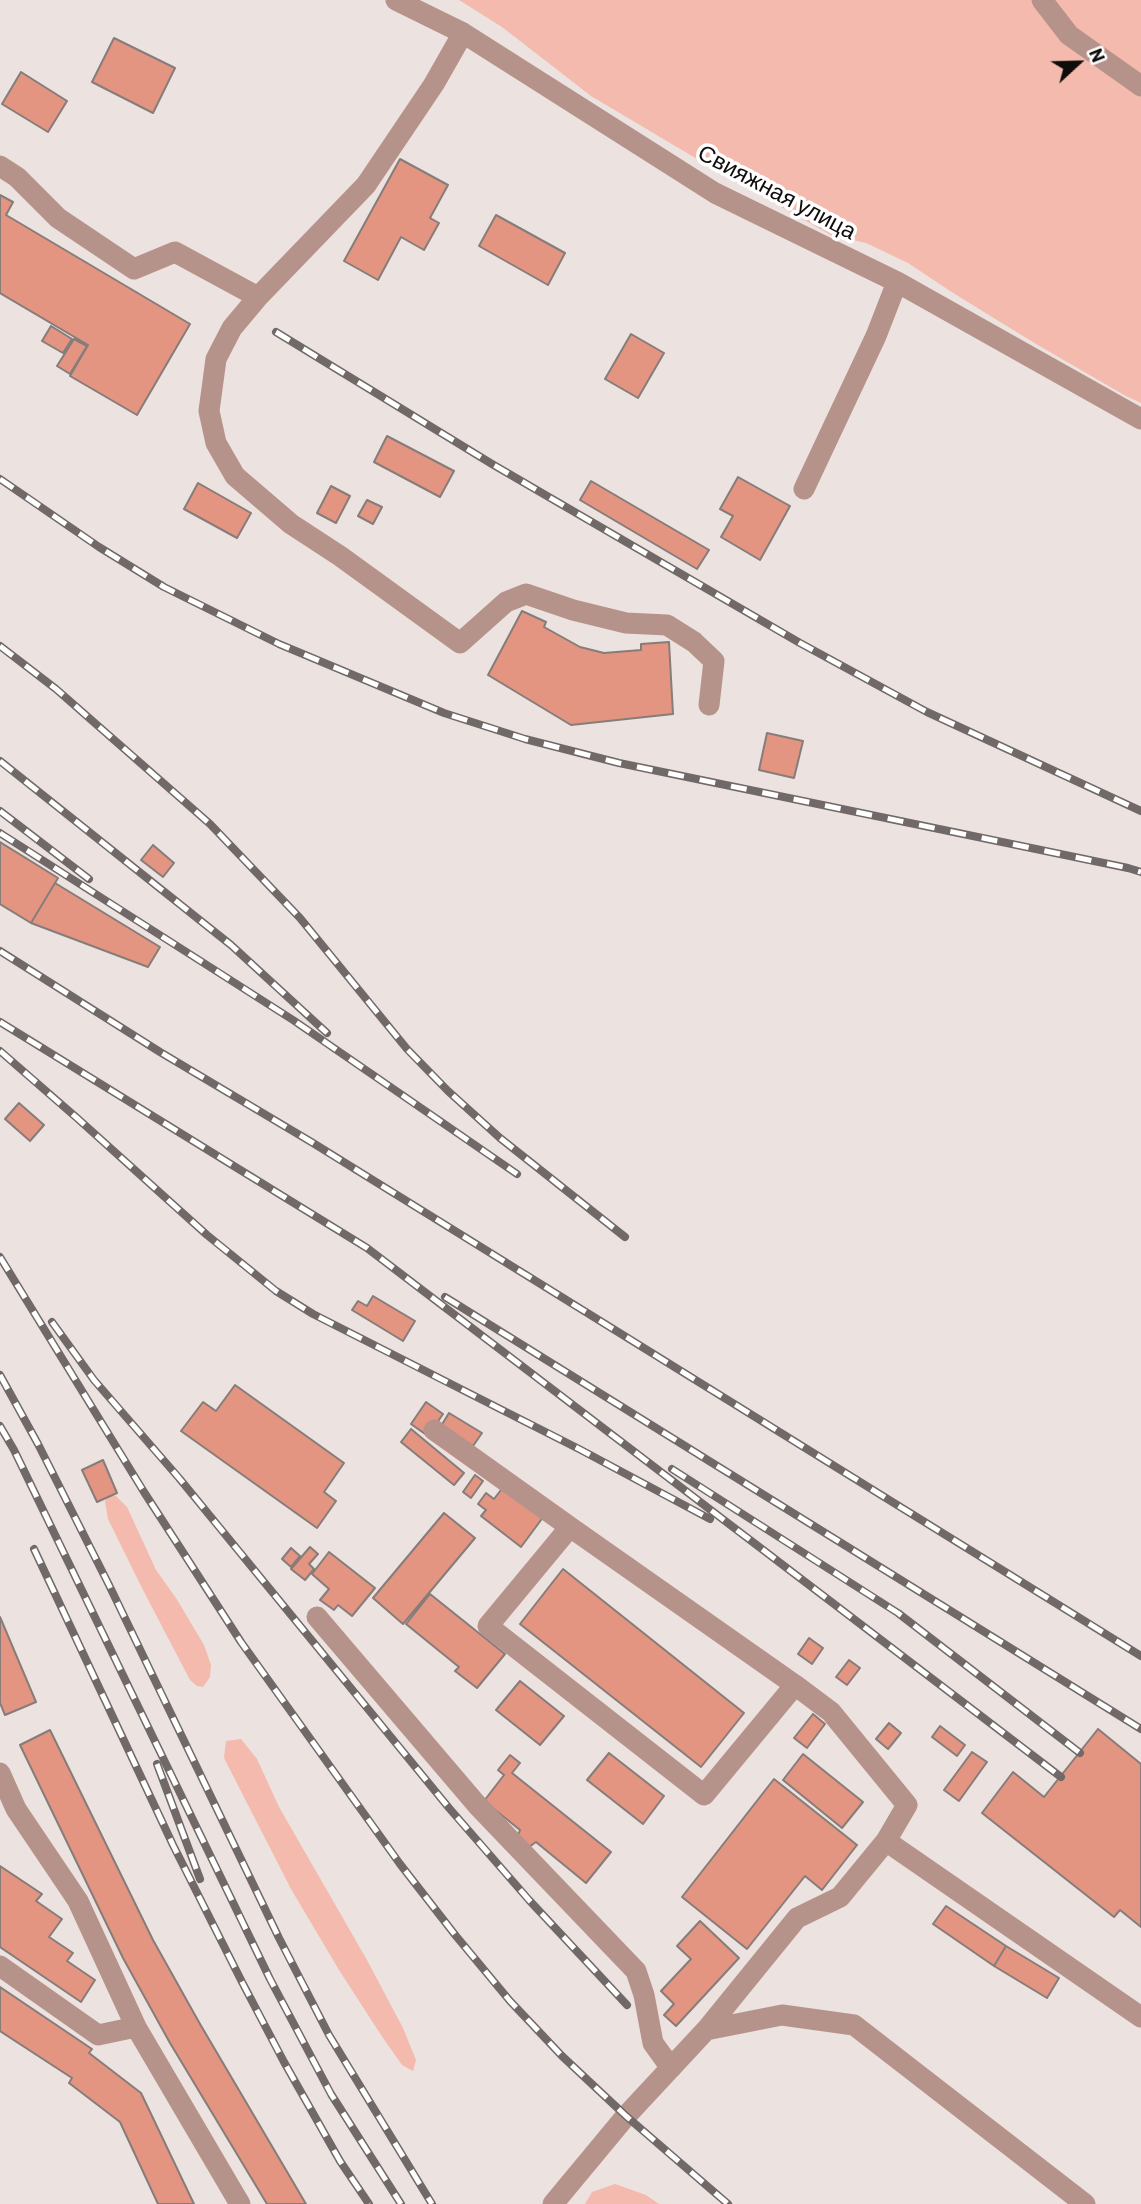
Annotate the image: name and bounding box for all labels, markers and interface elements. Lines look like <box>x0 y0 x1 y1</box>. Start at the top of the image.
north arrow <box>1043 28 1113 98</box>
text: N <box>1085 45 1111 65</box>
street label: Свияжная улица <box>693 139 861 245</box>

